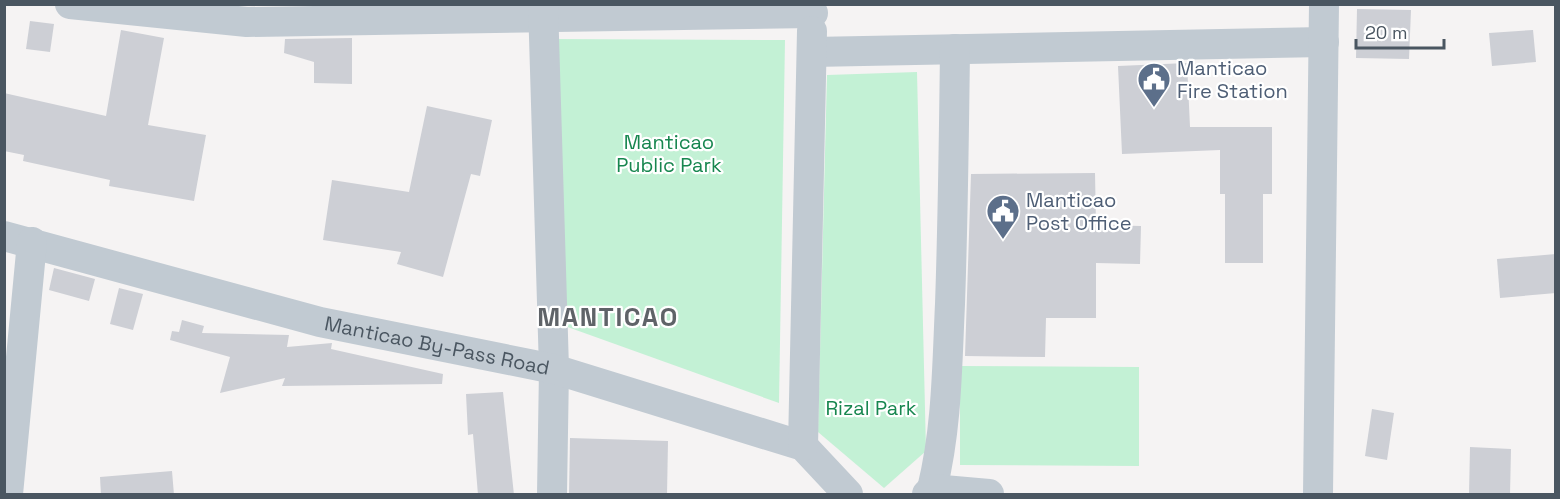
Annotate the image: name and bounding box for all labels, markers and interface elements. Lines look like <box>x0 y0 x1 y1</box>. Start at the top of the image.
scale bar <box>1356 12 1444 50</box>
text: 20 m <box>1365 21 1408 44</box>
place label: Manticao Fire Station <box>1177 55 1288 104</box>
public building icon: Manticao Fire Station <box>1136 61 1172 108</box>
park label: Manticao Public Park <box>616 129 722 178</box>
place label: Manticao Post Office <box>1026 187 1132 236</box>
public building icon: Manticao Post Office <box>985 193 1021 240</box>
district label: MANTICAO <box>537 300 679 334</box>
street label: Manticao By-Pass Road <box>322 310 552 381</box>
park label: Rizal Park <box>825 395 917 421</box>

